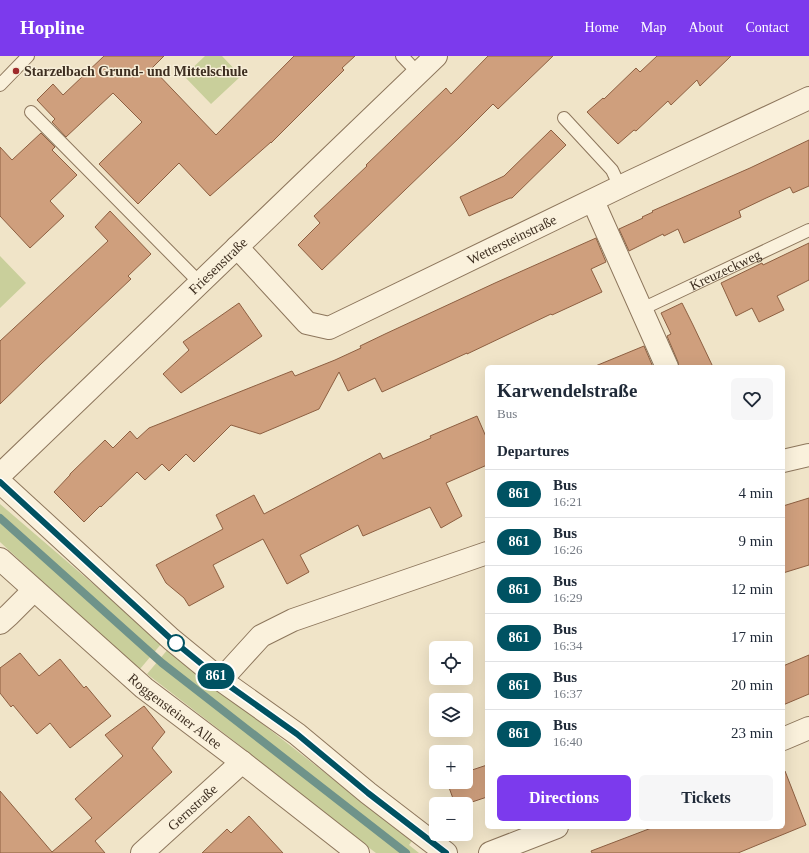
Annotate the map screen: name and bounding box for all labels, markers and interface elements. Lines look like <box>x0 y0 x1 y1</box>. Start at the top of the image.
text: Hopline <box>20 17 84 38</box>
text: Home <box>585 20 619 35</box>
text: Map <box>641 20 666 35</box>
text: About <box>688 20 723 35</box>
text: Contact <box>745 20 789 35</box>
place label: Starzelbach Grund- und Mittelschule <box>24 64 248 79</box>
marker: Starzelbach Grund- und Mittelschule <box>11 66 21 76</box>
street label: Wettersteinstraße <box>465 211 559 267</box>
street label: Friesenstraße <box>186 234 250 297</box>
street label: Kreuzeckweg <box>687 246 763 293</box>
button: heart <box>731 378 773 420</box>
text: Karwendelstraße <box>497 380 637 401</box>
text: Bus <box>497 406 517 421</box>
text: Departures <box>497 443 569 459</box>
text: Bus <box>553 477 577 493</box>
text: 4 min <box>738 485 773 501</box>
text: 861 <box>509 486 530 501</box>
text: 16:21 <box>553 494 583 509</box>
text: Bus <box>553 525 577 541</box>
text: 9 min <box>738 533 773 549</box>
text: 861 <box>509 534 530 549</box>
text: 16:26 <box>553 542 583 557</box>
text: Bus <box>553 573 577 589</box>
text: 12 min <box>731 581 773 597</box>
text: 861 <box>509 582 530 597</box>
text: 16:29 <box>553 590 583 605</box>
text: Bus <box>553 621 577 637</box>
text: 17 min <box>731 629 773 645</box>
text: 861 <box>509 630 530 645</box>
unlabelled marker <box>167 634 185 652</box>
text: 16:34 <box>553 638 583 653</box>
map controls <box>429 641 473 841</box>
button: locate <box>429 641 473 685</box>
line badge: 861 <box>193 663 239 689</box>
text: 861 <box>206 668 227 683</box>
text: Bus <box>553 669 577 685</box>
street label: Roggensteiner Allee <box>125 670 225 752</box>
text: 20 min <box>731 677 773 693</box>
text: 861 <box>509 678 530 693</box>
text: 16:37 <box>553 686 583 701</box>
button: layers <box>429 693 473 737</box>
text: Bus <box>553 717 577 733</box>
text: 23 min <box>731 725 773 741</box>
text: 861 <box>509 726 530 741</box>
text: 16:40 <box>553 734 583 749</box>
button: + <box>429 745 473 789</box>
button: Directions <box>497 775 631 821</box>
button: Tickets <box>639 775 773 821</box>
street label: Gernstraße <box>165 781 220 833</box>
button: − <box>429 797 473 841</box>

